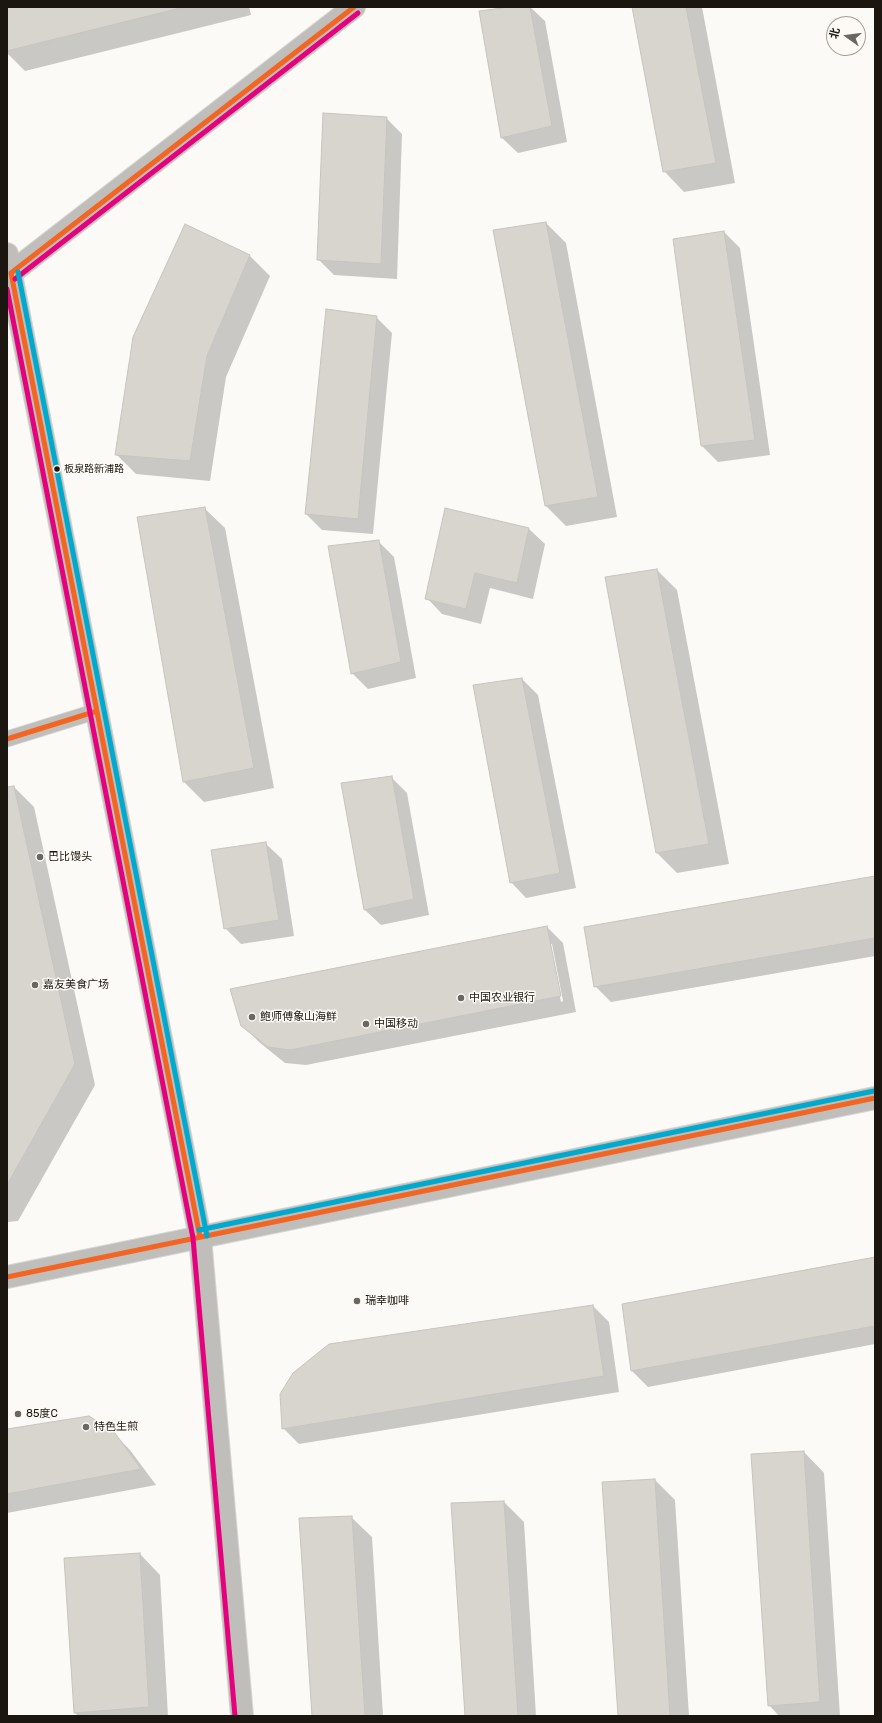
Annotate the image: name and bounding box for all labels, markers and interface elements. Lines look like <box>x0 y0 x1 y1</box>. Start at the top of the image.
north arrow <box>826 16 866 56</box>
text: 北 <box>827 26 842 40</box>
place label: 板泉路新浦路 <box>64 463 124 475</box>
marker: 板泉路新浦路 <box>52 464 62 474</box>
place label: 巴比馒头 <box>48 850 92 864</box>
marker: 巴比馒头 <box>35 852 45 862</box>
place label: 嘉友美食广场 <box>43 978 109 992</box>
marker: 嘉友美食广场 <box>30 980 40 990</box>
place label: 中国农业银行 <box>469 991 535 1005</box>
marker: 中国农业银行 <box>456 993 466 1003</box>
place label: 鲍师傅象山海鲜 <box>260 1010 337 1024</box>
marker: 鲍师傅象山海鲜 <box>247 1012 257 1022</box>
place label: 中国移动 <box>374 1017 418 1031</box>
marker: 中国移动 <box>361 1019 371 1029</box>
place label: 瑞幸咖啡 <box>365 1294 409 1308</box>
marker: 瑞幸咖啡 <box>352 1296 362 1306</box>
place label: 85度C <box>26 1407 58 1421</box>
marker: 85度C <box>13 1409 23 1419</box>
place label: 特色生煎 <box>94 1420 138 1434</box>
marker: 特色生煎 <box>81 1422 91 1432</box>

